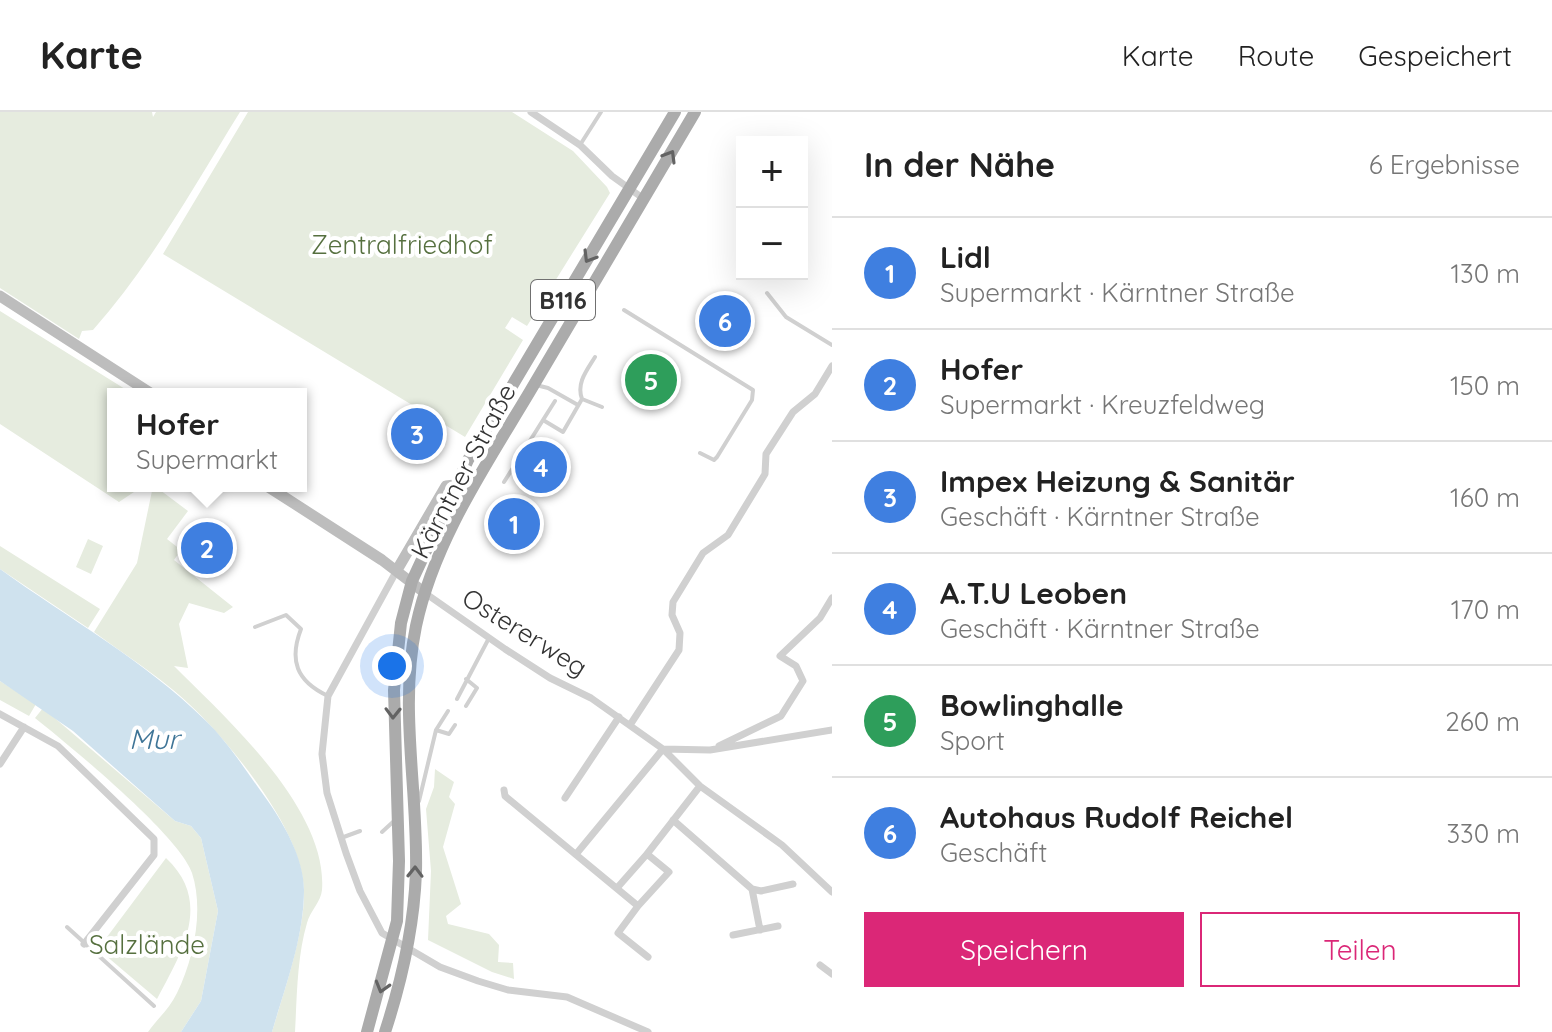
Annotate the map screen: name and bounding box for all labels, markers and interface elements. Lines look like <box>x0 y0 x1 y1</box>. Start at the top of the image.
text: Karte <box>40 31 143 79</box>
text: Karte <box>1122 38 1194 73</box>
text: Route <box>1238 38 1314 73</box>
text: Gespeichert <box>1358 38 1512 73</box>
map controls <box>736 136 808 280</box>
button: + <box>736 136 808 208</box>
text: In der Nähe <box>864 143 1055 186</box>
text: 6 Ergebnisse <box>1369 148 1520 181</box>
one-way arrow <box>660 150 675 165</box>
button: − <box>736 208 808 280</box>
park label: Zentralfriedhof <box>311 228 493 261</box>
text: Lidl <box>940 238 991 276</box>
one-way arrow <box>583 248 599 263</box>
text: 1 <box>885 257 895 290</box>
text: 130 m <box>1450 257 1520 290</box>
text: Supermarkt · Kärntner Straße <box>940 276 1295 309</box>
road number: B116 <box>531 280 595 320</box>
pin: 6 <box>699 291 751 351</box>
pin: 5 <box>625 350 677 410</box>
text: Hofer <box>940 350 1023 388</box>
text: 2 <box>883 369 897 402</box>
text: 150 m <box>1450 369 1520 402</box>
street label: Kärntner Straße <box>403 378 523 564</box>
popup <box>107 388 307 492</box>
text: Supermarkt · Kreuzfeldweg <box>940 388 1265 421</box>
pin: 3 <box>391 404 443 464</box>
text: Hofer <box>136 405 219 443</box>
pin: 4 <box>515 437 567 497</box>
text: Supermarkt <box>136 443 278 476</box>
text: Impex Heizung & Sanitär <box>940 462 1295 500</box>
text: 3 <box>883 481 897 514</box>
text: 160 m <box>1450 481 1520 514</box>
pin: 1 <box>488 494 540 554</box>
text: Geschäft · Kärntner Straße <box>940 500 1260 533</box>
pin: 2 <box>181 518 233 578</box>
text: A.T.U Leoben <box>940 574 1127 612</box>
street label: Ostererweg <box>456 581 594 683</box>
text: 4 <box>882 593 898 626</box>
text: 170 m <box>1451 593 1520 626</box>
text: Geschäft · Kärntner Straße <box>940 612 1260 645</box>
your location <box>372 646 412 686</box>
text: Bowlinghalle <box>940 686 1124 724</box>
text: 5 <box>883 705 897 738</box>
text: 260 m <box>1445 705 1520 738</box>
one-way arrow <box>384 707 402 720</box>
water label: Mur <box>129 721 182 756</box>
text: Sport <box>940 724 1005 757</box>
text: Autohaus Rudolf Reichel <box>940 798 1293 836</box>
text: 6 <box>883 817 897 850</box>
text: 330 m <box>1446 817 1520 850</box>
text: Geschäft <box>940 836 1047 869</box>
one-way arrow <box>406 865 424 878</box>
button: Speichern <box>864 912 1184 987</box>
button: Teilen <box>1200 912 1520 987</box>
park label: Salzlände <box>89 928 205 961</box>
one-way arrow <box>375 980 391 994</box>

